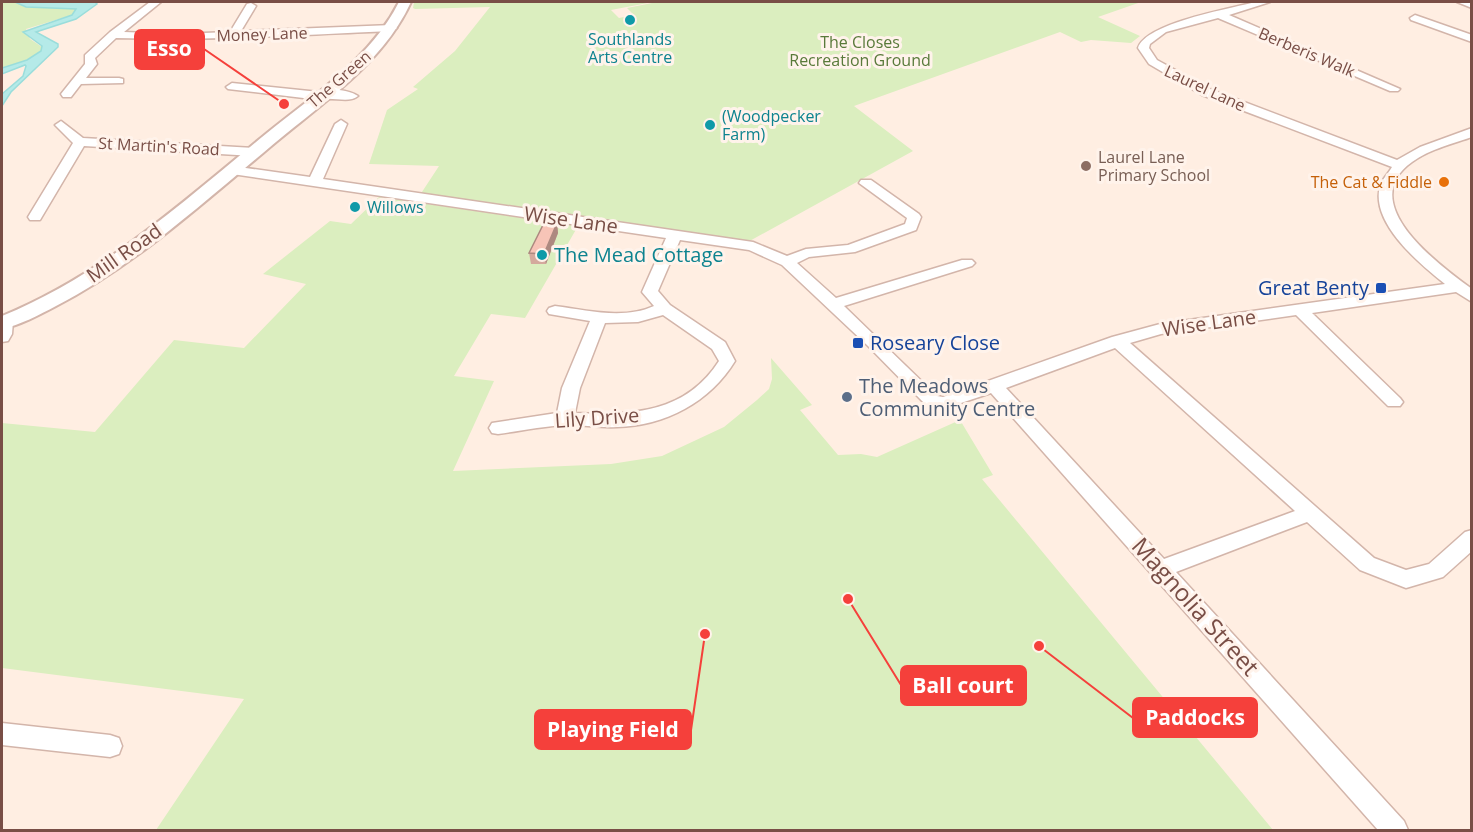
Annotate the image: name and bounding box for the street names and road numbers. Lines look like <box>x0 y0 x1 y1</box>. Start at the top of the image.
street label: Money Lane <box>216 21 308 47</box>
street label: Berberis Walk <box>1255 22 1359 82</box>
street label: The Green <box>302 45 376 113</box>
street label: Laurel Lane <box>1161 60 1249 116</box>
street label: St Martin's Road <box>98 132 220 160</box>
street label: Wise Lane <box>522 200 620 239</box>
street label: Mill Road <box>81 217 167 288</box>
street label: Wise Lane <box>1160 303 1258 342</box>
street label: Lily Drive <box>554 401 640 434</box>
street label: Magnolia Street <box>1125 530 1267 682</box>

